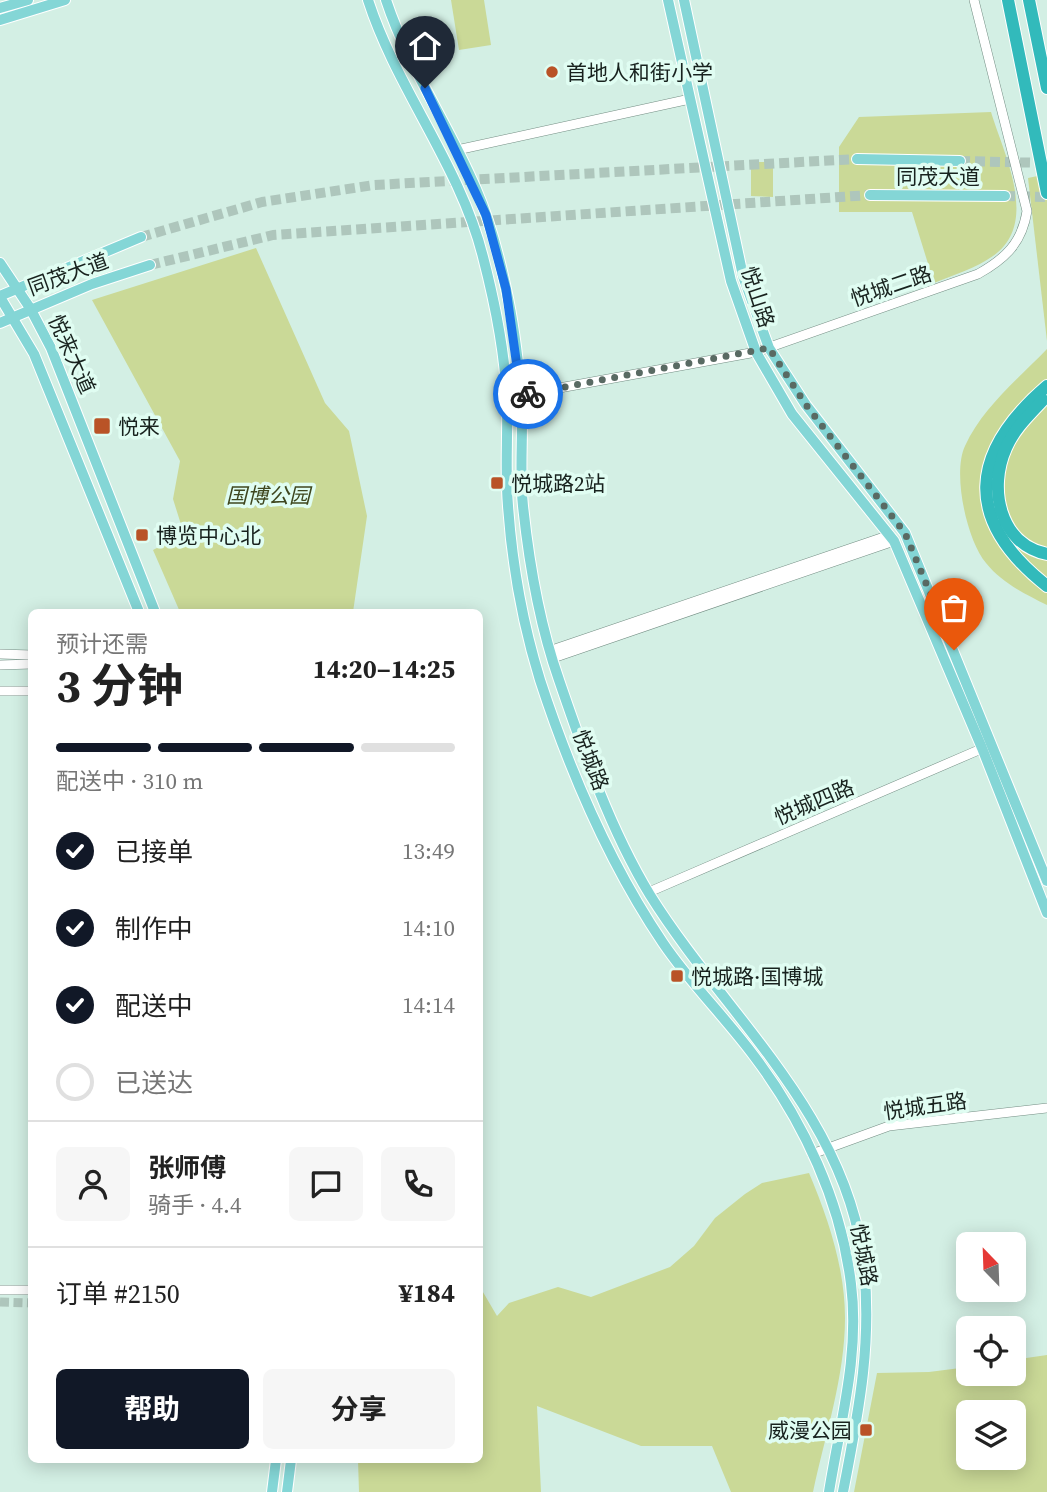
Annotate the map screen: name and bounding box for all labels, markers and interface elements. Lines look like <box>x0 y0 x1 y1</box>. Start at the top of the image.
pin <box>395 16 455 88</box>
icon: home <box>406 27 444 65</box>
place label: 首地人和街小学 <box>566 58 713 87</box>
marker: 首地人和街小学 <box>544 64 560 80</box>
street label: 同茂大道 <box>896 162 980 191</box>
street label: 同茂大道 <box>24 246 112 302</box>
street label: 悦城二路 <box>847 259 935 313</box>
street label: 悦山路 <box>734 263 782 331</box>
street label: 悦来大道 <box>42 310 102 398</box>
courier <box>493 359 563 429</box>
icon: bike <box>509 375 547 413</box>
place label: 悦来 <box>118 412 160 441</box>
marker: 悦来 <box>92 416 112 436</box>
place label: 悦城路2站 <box>511 469 606 498</box>
marker: 悦城路2站 <box>489 475 505 491</box>
park label: 国博公园 <box>226 481 313 510</box>
place label: 博览中心北 <box>156 521 261 550</box>
marker: 博览中心北 <box>134 527 150 543</box>
pin <box>924 578 984 650</box>
icon: bag <box>935 589 973 627</box>
text: 预计还需 <box>56 628 148 660</box>
text: 14:20–14:25 <box>313 651 455 687</box>
text: 3 分钟 <box>56 654 183 717</box>
street label: 悦城路 <box>566 725 616 795</box>
text: 配送中 · 310 m <box>56 765 203 797</box>
street label: 悦城四路 <box>770 772 858 832</box>
icon: check <box>56 832 94 870</box>
text: 已接单 <box>115 834 193 870</box>
text: 13:49 <box>402 835 455 867</box>
icon: check <box>56 909 94 947</box>
text: 制作中 <box>115 911 193 947</box>
text: 14:10 <box>402 912 455 944</box>
place label: 悦城路·国博城 <box>691 962 823 991</box>
marker: 悦城路·国博城 <box>669 968 685 984</box>
icon: check <box>56 986 94 1024</box>
text: 配送中 <box>115 988 193 1024</box>
text: 14:14 <box>402 989 455 1021</box>
text: 已送达 <box>115 1065 193 1101</box>
street label: 悦城五路 <box>881 1086 969 1126</box>
button: person <box>56 1147 130 1221</box>
button: chat <box>289 1147 363 1221</box>
button: phone <box>381 1147 455 1221</box>
text: 张师傅 <box>148 1150 226 1186</box>
text: 骑手 · 4.4 <box>148 1189 242 1221</box>
street label: 悦城路 <box>844 1221 884 1289</box>
north arrow <box>956 1232 1026 1302</box>
map controls <box>956 1232 1026 1470</box>
text: ¥184 <box>399 1275 455 1311</box>
text: 订单 #2150 <box>56 1276 180 1312</box>
button: locate <box>956 1316 1026 1386</box>
button: 帮助 <box>56 1369 249 1449</box>
button: 分享 <box>263 1369 455 1449</box>
button: layers <box>956 1400 1026 1470</box>
place label: 威漫公园 <box>768 1416 852 1445</box>
marker: 威漫公园 <box>858 1422 874 1438</box>

